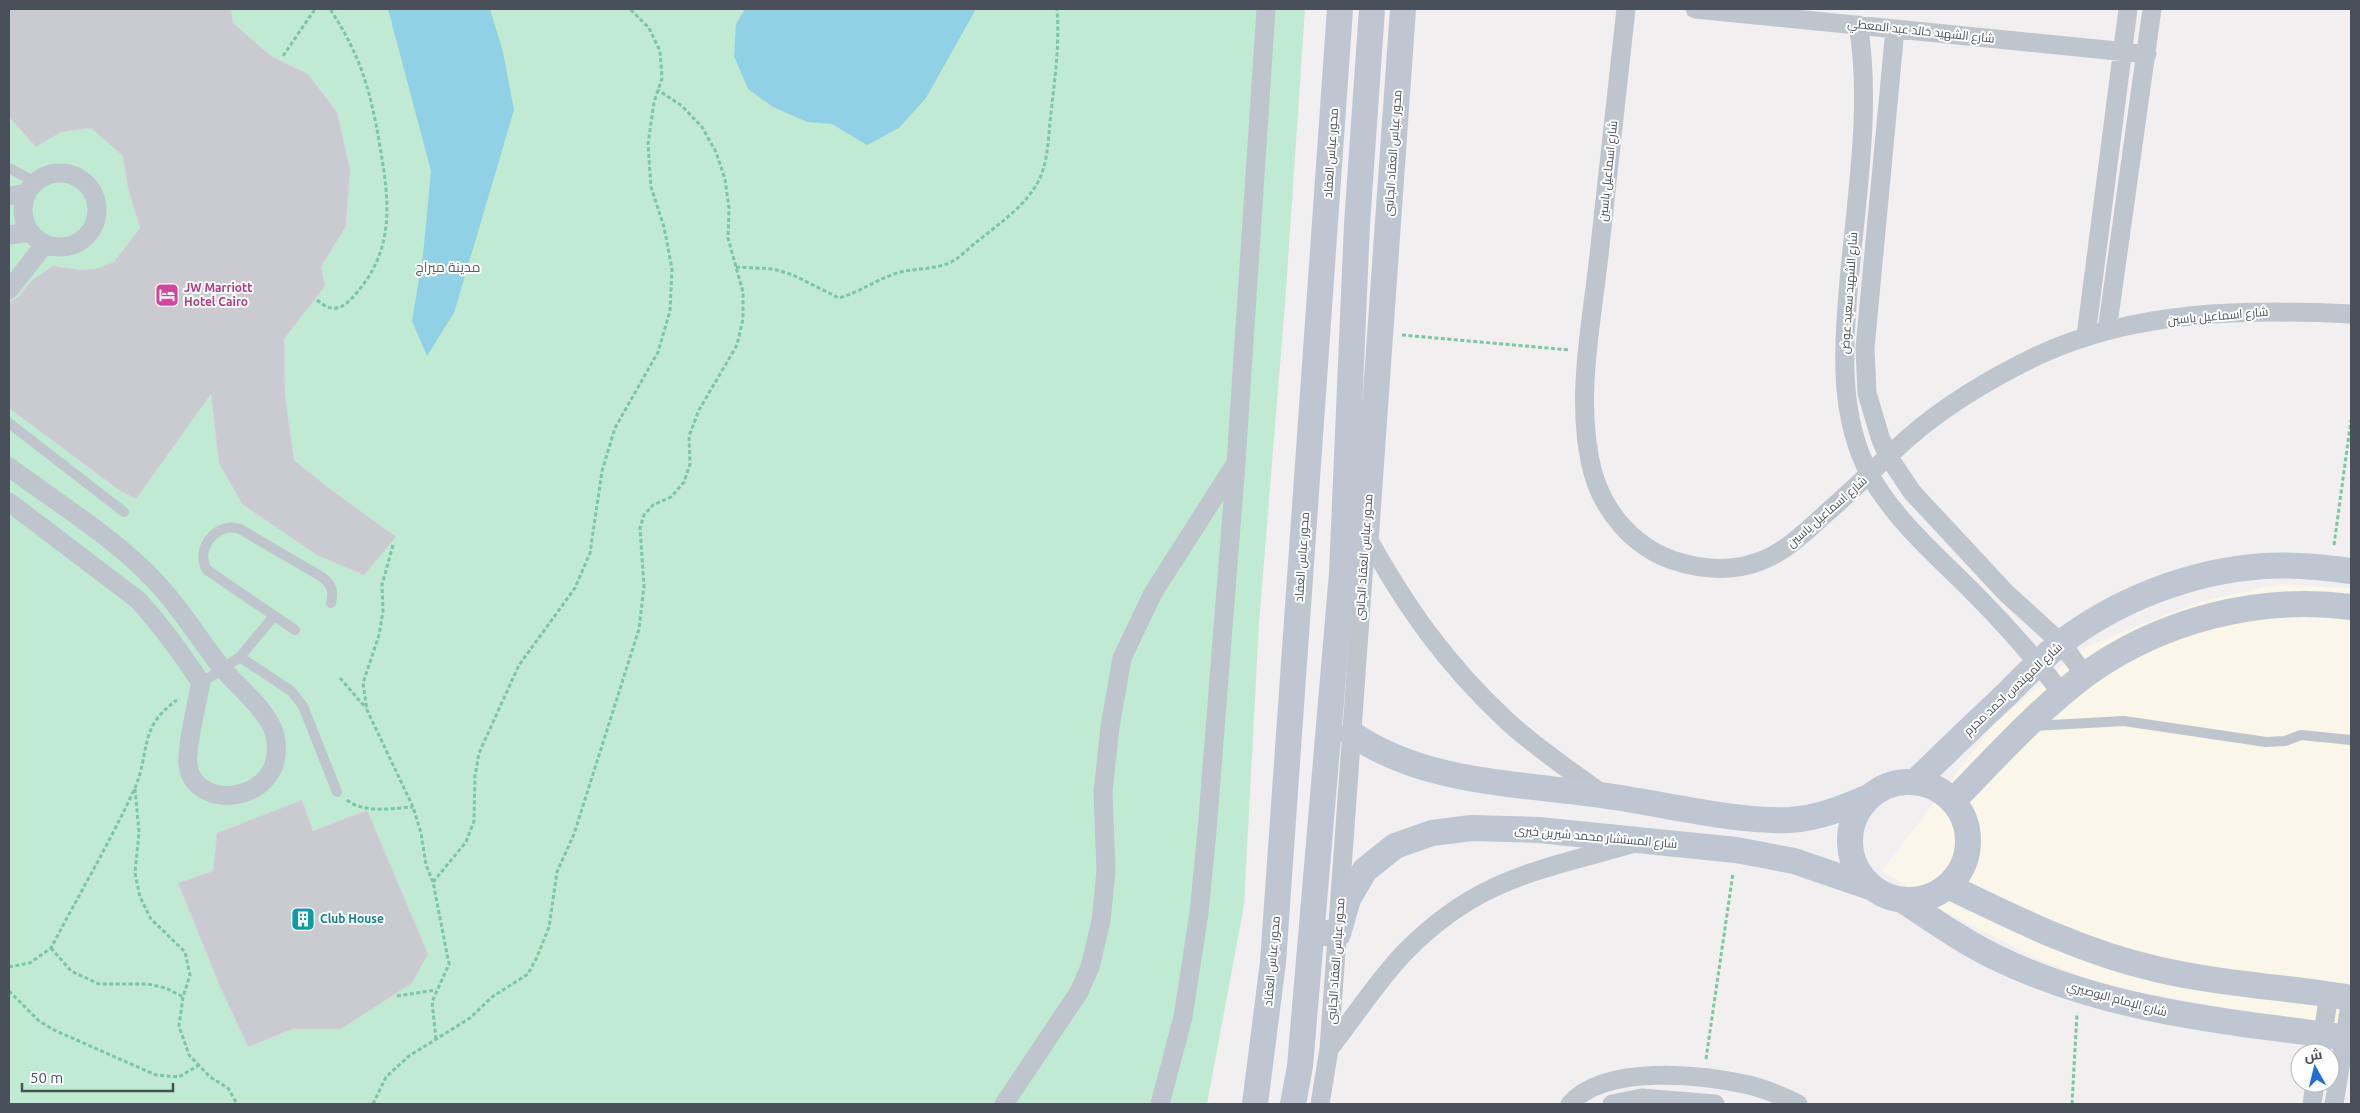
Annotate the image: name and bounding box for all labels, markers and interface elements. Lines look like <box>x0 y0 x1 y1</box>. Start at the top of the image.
street label: شارع الشهيد خالد عبد المعطي <box>1846 16 1995 49</box>
street label: محور عباس العقاد الجانبى <box>1382 89 1404 217</box>
street label: محور عباس العقاد <box>1321 107 1341 199</box>
street label: شارع اسماعيل ياسين <box>1596 120 1621 222</box>
street label: شارع الشهيد سعيد عوض <box>1838 232 1861 354</box>
district label: مدينة ميراج <box>416 259 480 276</box>
place label: JW Marriott Hotel Cairo <box>184 281 252 308</box>
hotel icon: JW Marriott Hotel Cairo <box>154 282 180 308</box>
street label: شارع اسماعيل ياسين <box>2167 305 2269 328</box>
street label: شارع اسماعيل ياسين <box>1784 473 1870 551</box>
street label: محور عباس العقاد الجانبى <box>1353 493 1375 621</box>
street label: محور عباس العقاد <box>1292 511 1312 603</box>
street label: شارع المهندس احمد محرم <box>1961 640 2066 739</box>
street label: شارع المستشار محمد شيرين خيرى <box>1514 823 1678 852</box>
street label: محور عباس العقاد الجانبى <box>1325 897 1347 1025</box>
building icon: Club House <box>290 906 316 932</box>
place label: Club House <box>320 912 384 925</box>
street label: محور عباس العقاد <box>1261 915 1283 1007</box>
street label: شارع الإمام البوصيري <box>2065 979 2169 1022</box>
north arrow <box>2290 1043 2340 1093</box>
text: ش <box>2303 1046 2323 1065</box>
scale bar <box>22 1060 174 1092</box>
text: 50 m <box>30 1069 63 1086</box>

